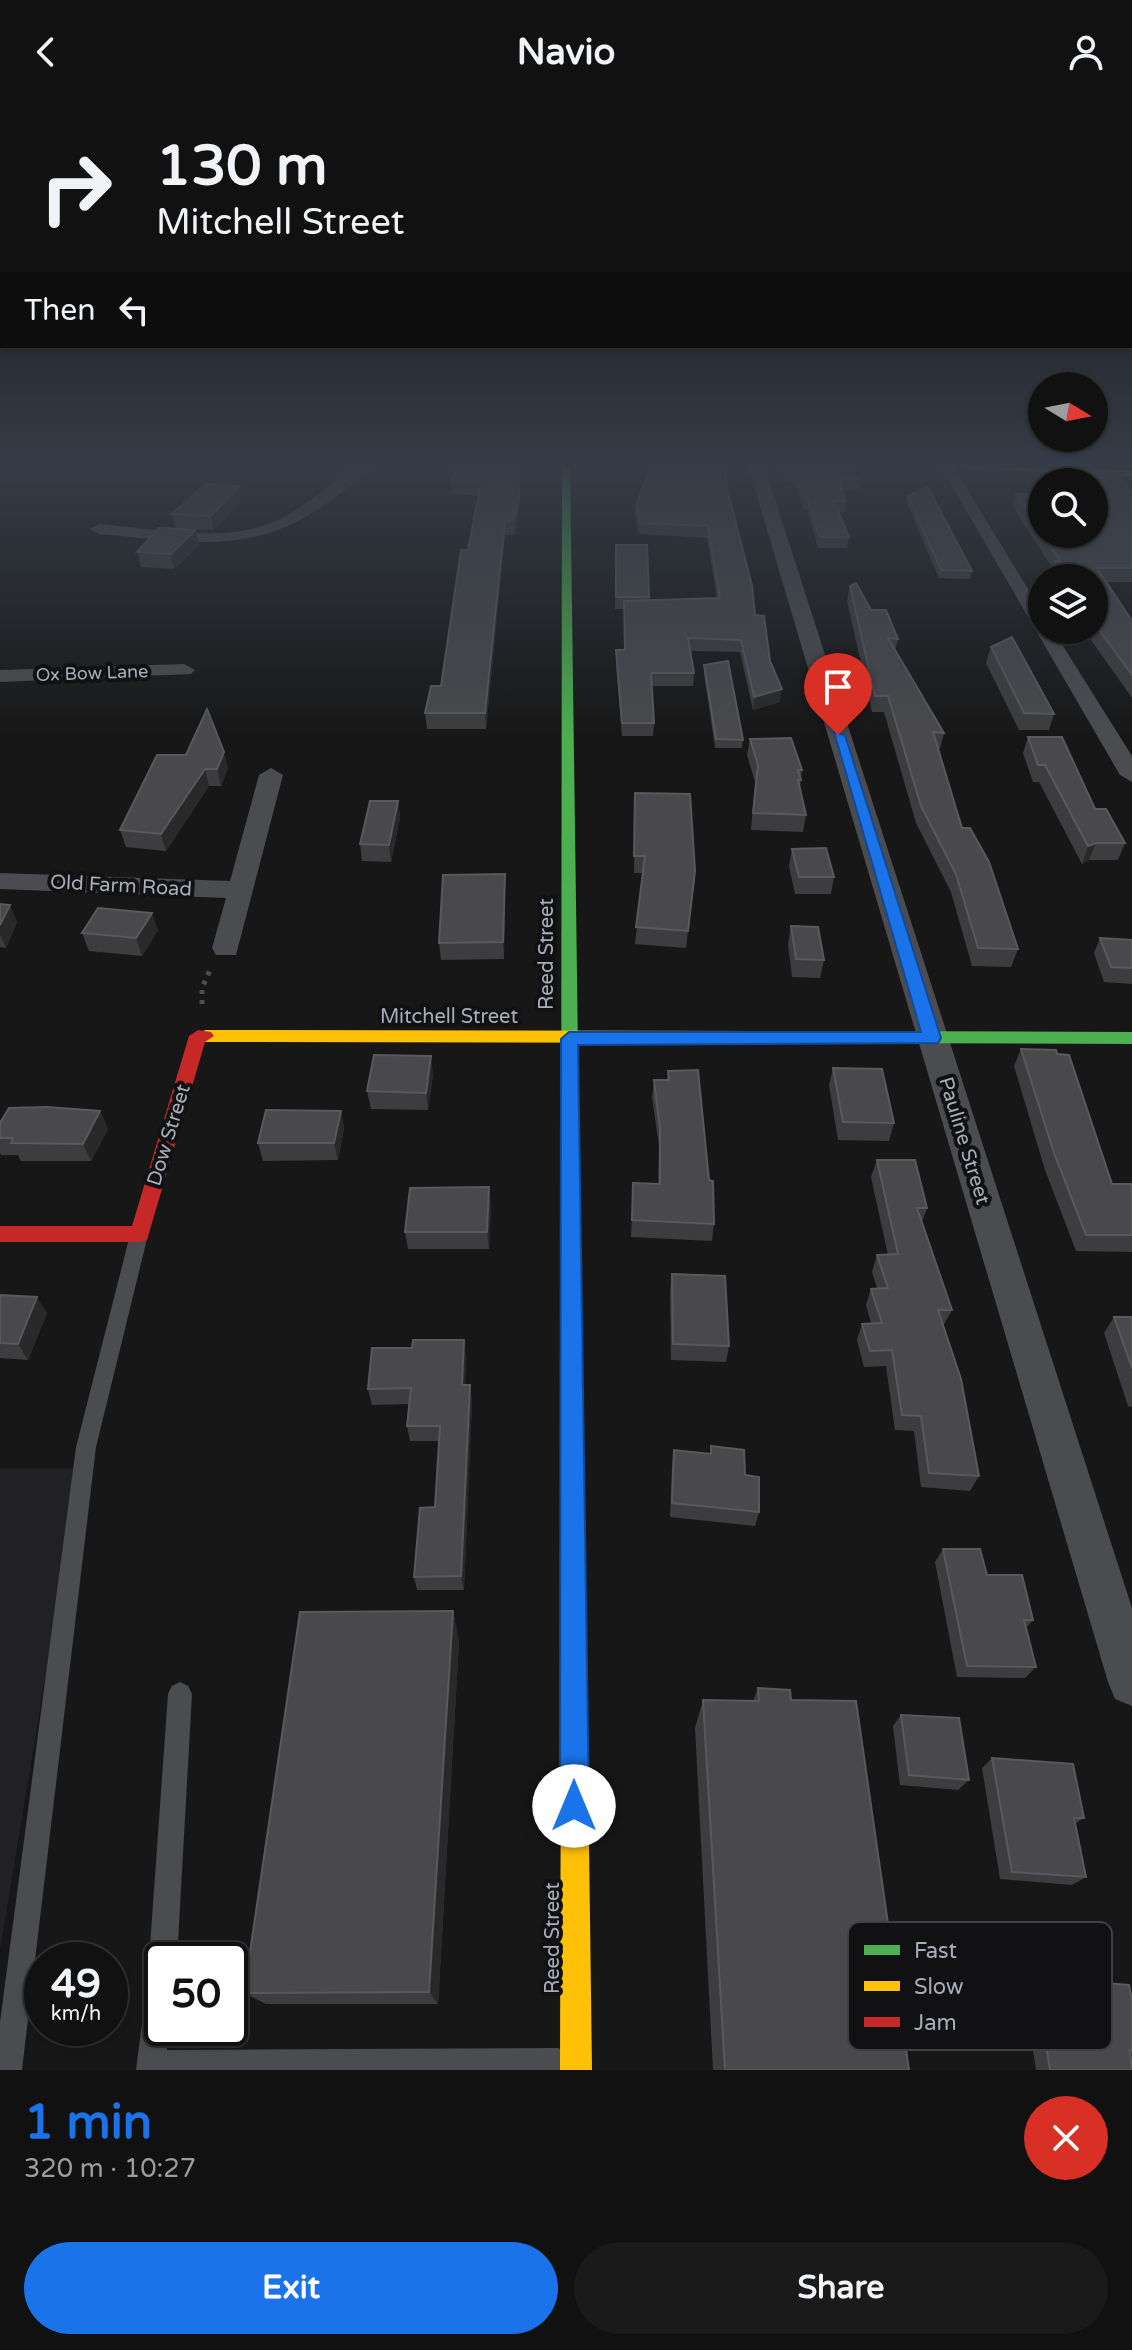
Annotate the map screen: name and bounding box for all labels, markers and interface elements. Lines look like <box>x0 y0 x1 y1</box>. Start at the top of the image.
icon: back <box>24 30 68 74</box>
icon: person <box>1064 30 1108 74</box>
text: Navio <box>517 31 615 74</box>
text: 130 m <box>156 133 327 200</box>
icon: right <box>24 136 128 240</box>
text: Mitchell Street <box>156 201 405 244</box>
icon: left <box>112 288 156 332</box>
text: Then <box>24 292 96 329</box>
north arrow <box>1028 372 1108 452</box>
map controls <box>1028 372 1108 644</box>
button: search <box>1028 468 1108 548</box>
button: layers <box>1028 564 1108 644</box>
pin <box>804 653 872 735</box>
street label: Ox Bow Lane <box>35 660 149 686</box>
icon: arrive <box>816 665 860 709</box>
street label: Old Farm Road <box>49 870 193 902</box>
street label: Reed Street <box>535 898 559 1010</box>
street label: Mitchell Street <box>380 1005 518 1029</box>
street label: Pauline Street <box>933 1074 995 1208</box>
street label: Dow Street <box>142 1081 196 1189</box>
position arrow <box>532 1764 616 1848</box>
street label: Reed Street <box>541 1882 565 1994</box>
legend <box>848 1922 1112 2050</box>
text: Fast <box>914 1938 957 1964</box>
speed limit sign: 50 <box>144 1942 248 2046</box>
text: 49 <box>51 1960 101 2008</box>
text: Slow <box>914 1974 964 2000</box>
text: km/h <box>51 2002 101 2026</box>
text: Jam <box>914 2010 957 2036</box>
text: 1 min <box>24 2094 152 2152</box>
button: close <box>1024 2096 1108 2180</box>
text: 320 m · 10:27 <box>24 2153 196 2184</box>
button: Exit <box>24 2242 558 2334</box>
button: Share <box>574 2242 1108 2334</box>

